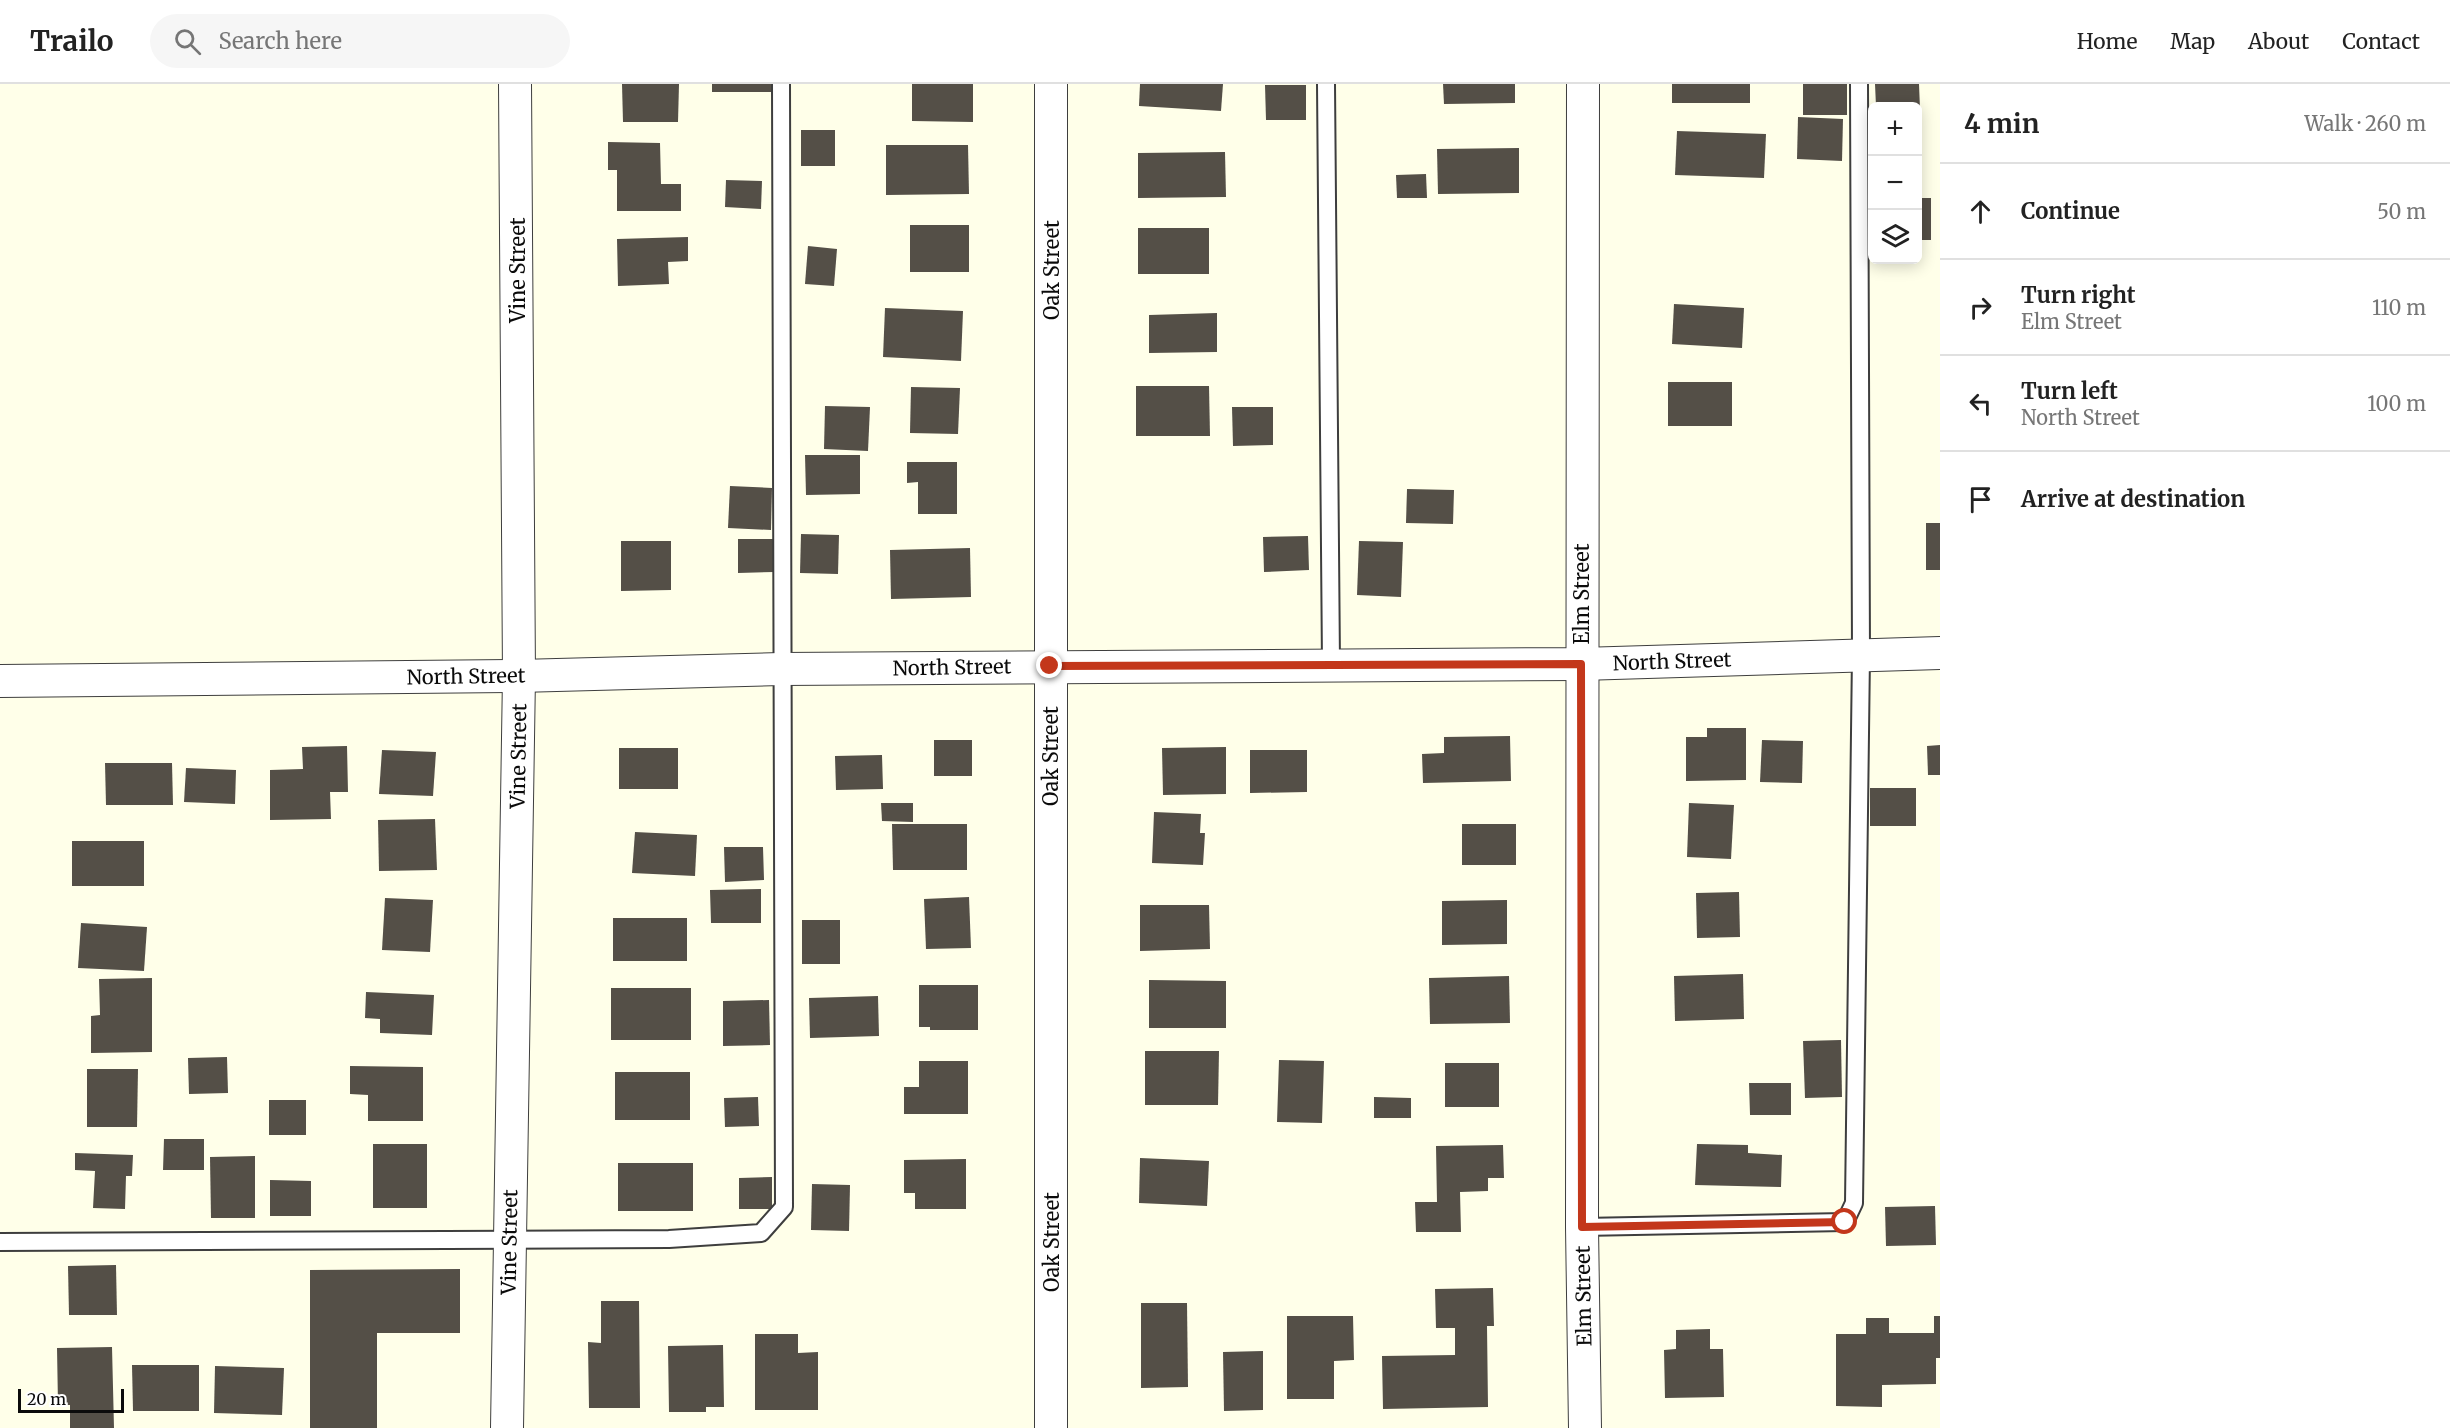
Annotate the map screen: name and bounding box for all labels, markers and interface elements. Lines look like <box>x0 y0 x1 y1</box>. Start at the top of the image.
search box <box>150 14 570 68</box>
text: Trailo <box>30 23 114 59</box>
icon: search <box>171 25 204 58</box>
text: Search here <box>219 27 342 55</box>
text: Home <box>2077 28 2137 55</box>
text: Map <box>2170 28 2215 55</box>
text: About <box>2248 28 2309 55</box>
text: Contact <box>2342 28 2420 55</box>
map controls <box>1868 102 1922 264</box>
button: + <box>1868 102 1922 156</box>
text: 4 min <box>1964 107 2039 140</box>
text: Walk · 260 m <box>2304 111 2426 136</box>
button: − <box>1868 156 1922 210</box>
icon: ahead <box>1964 195 1997 228</box>
text: Continue <box>2021 197 2120 225</box>
text: 50 m <box>2377 199 2426 224</box>
button: layers <box>1868 210 1922 264</box>
street label: Vine Street <box>505 217 530 324</box>
street label: Oak Street <box>1039 220 1064 320</box>
text: Turn right <box>2021 281 2135 309</box>
icon: right <box>1964 291 1997 324</box>
text: 110 m <box>2372 295 2426 320</box>
text: Elm Street <box>2021 309 2122 334</box>
text: Turn left <box>2021 377 2118 405</box>
icon: left <box>1964 387 1997 420</box>
text: 100 m <box>2367 391 2426 416</box>
text: North Street <box>2021 405 2140 430</box>
icon: arrive <box>1964 483 1997 516</box>
text: Arrive at destination <box>2021 485 2245 513</box>
street label: Elm Street <box>1569 543 1594 644</box>
street label: North Street <box>1612 646 1732 676</box>
route end <box>1036 652 1062 678</box>
street label: North Street <box>892 653 1012 681</box>
street label: North Street <box>406 662 526 690</box>
street label: Vine Street <box>505 703 531 810</box>
street label: Oak Street <box>1038 706 1063 806</box>
street label: Vine Street <box>496 1189 522 1296</box>
street label: Oak Street <box>1039 1192 1064 1292</box>
route start <box>1831 1208 1857 1234</box>
street label: Elm Street <box>1570 1245 1596 1347</box>
scale bar <box>18 1386 124 1414</box>
text: 20 m <box>27 1389 66 1409</box>

